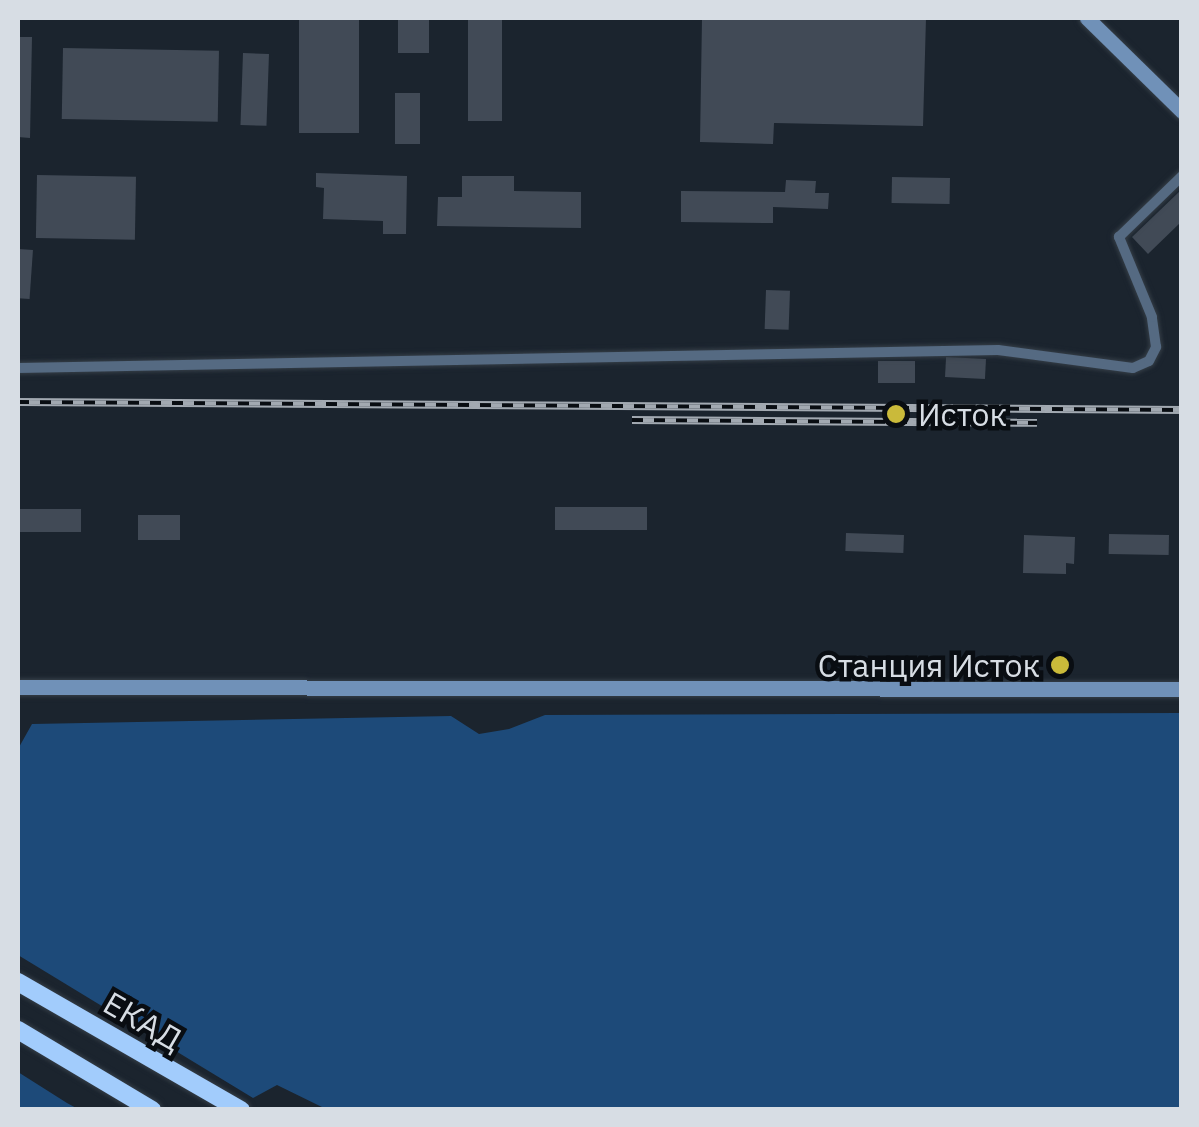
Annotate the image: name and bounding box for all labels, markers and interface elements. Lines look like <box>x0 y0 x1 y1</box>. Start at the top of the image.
place label: Исток <box>918 395 1007 433</box>
marker: Исток <box>883 401 909 427</box>
place label: Станция Исток <box>818 646 1040 684</box>
marker: Станция Исток <box>1049 654 1071 676</box>
street label: ЕКАД <box>97 983 189 1059</box>

